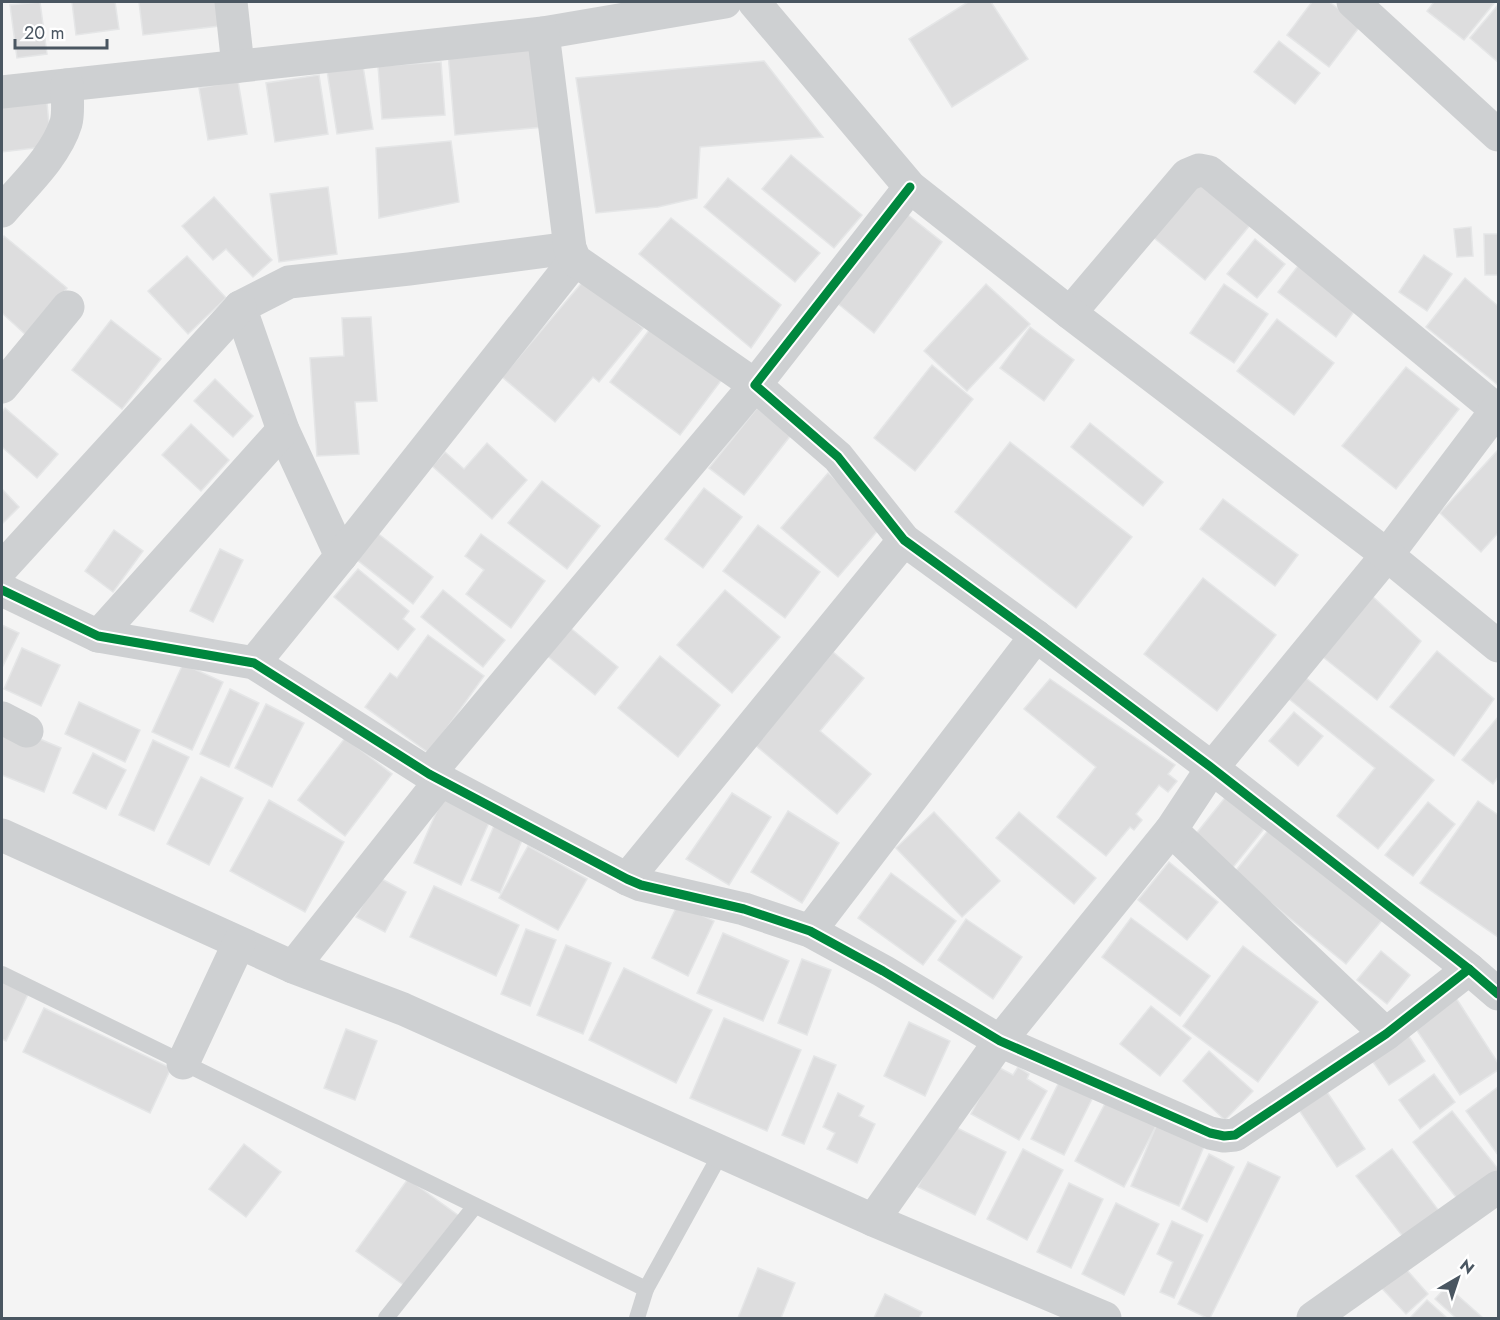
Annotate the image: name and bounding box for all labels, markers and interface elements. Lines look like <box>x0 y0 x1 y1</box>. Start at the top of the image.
scale bar <box>15 12 106 50</box>
text: 20 m <box>24 20 64 46</box>
north arrow <box>1428 1248 1488 1308</box>
text: N <box>1455 1254 1479 1280</box>

